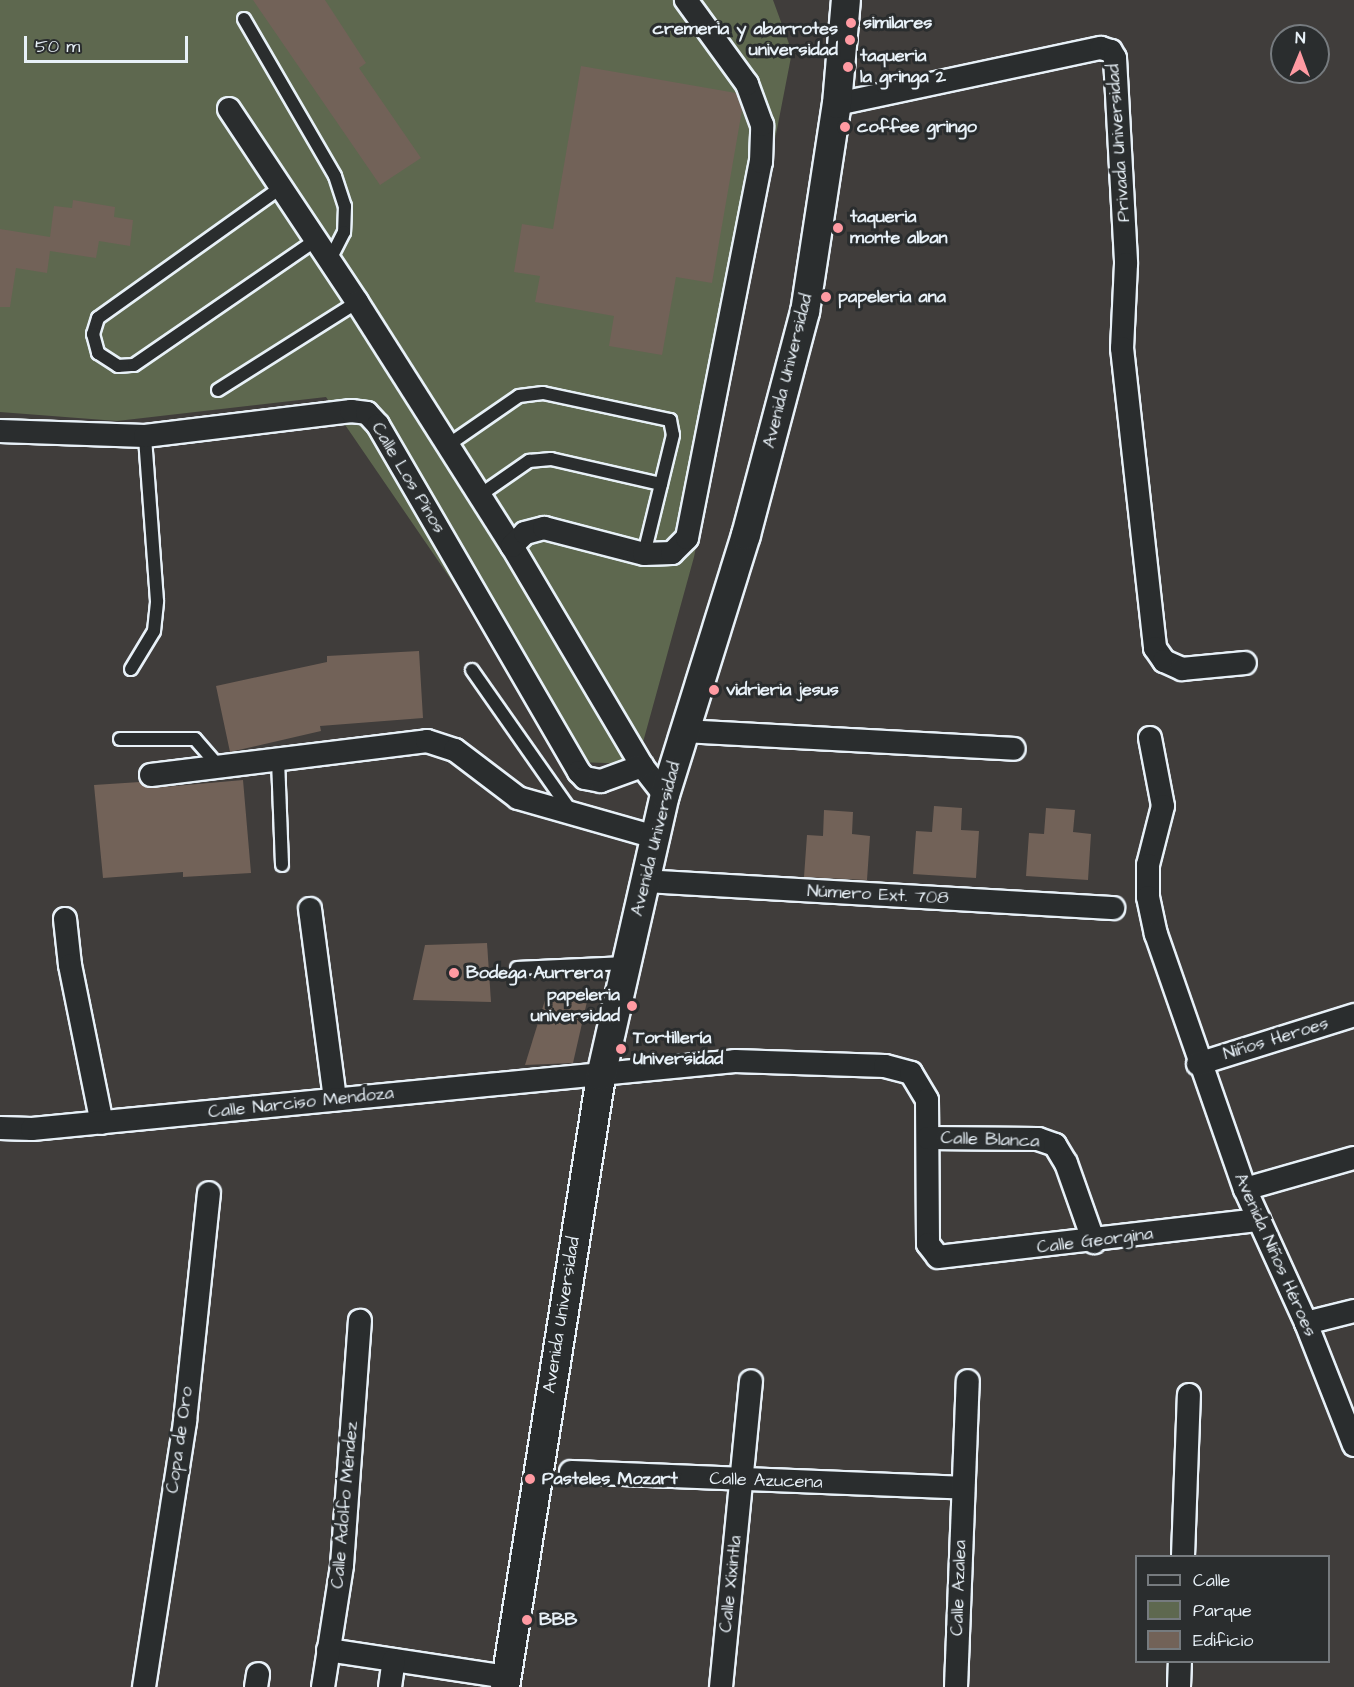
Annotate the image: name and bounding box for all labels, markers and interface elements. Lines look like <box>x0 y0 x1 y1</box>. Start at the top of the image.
place label: similares <box>863 12 932 34</box>
marker: similares <box>844 16 858 30</box>
place label: cremeria y abarrotes universidad <box>653 19 838 62</box>
scale bar <box>27 24 190 62</box>
north arrow <box>1270 24 1330 84</box>
text: N <box>1295 27 1305 49</box>
marker: cremeria y abarrotes universidad <box>843 33 857 47</box>
text: 50 m <box>35 34 80 59</box>
place label: taqueria la gringa 2 <box>860 46 946 88</box>
marker: taqueria la gringa 2 <box>841 60 855 74</box>
street label: Privada Universidad <box>1103 63 1135 223</box>
place label: coffee gringo <box>857 116 977 138</box>
marker: coffee gringo <box>838 120 852 134</box>
place label: taqueria monte alban <box>850 207 948 250</box>
marker: taqueria monte alban <box>831 221 845 235</box>
place label: papeleria ana <box>838 286 946 308</box>
marker: papeleria ana <box>819 290 833 304</box>
street label: Avenida Universidad <box>758 292 818 450</box>
street label: Calle Los Pinos <box>366 419 450 537</box>
place label: vidrieria jesus <box>726 679 839 701</box>
marker: vidrieria jesus <box>707 683 721 697</box>
street label: Avenida Universidad <box>626 760 686 918</box>
street label: Número Ext. 708 <box>807 881 949 909</box>
place label: Bodega Aurrera <box>466 962 603 984</box>
marker: Bodega Aurrera <box>447 966 461 980</box>
place label: papeleria universidad <box>531 985 620 1028</box>
marker: papeleria universidad <box>625 999 639 1013</box>
street label: Niños Heroes <box>1221 1013 1331 1065</box>
place label: Tortillería Universidad <box>633 1028 723 1070</box>
marker: Tortillería Universidad <box>614 1042 628 1056</box>
street label: Calle Narciso Mendoza <box>207 1083 395 1123</box>
street label: Calle Blanca <box>940 1127 1040 1153</box>
street label: Avenida Niños Héroes <box>1229 1170 1321 1340</box>
street label: Calle Georgina <box>1036 1223 1154 1259</box>
street label: Avenida Universidad <box>539 1235 585 1395</box>
street label: Copa de Oro <box>162 1385 198 1495</box>
street label: Calle Adolfo Méndez <box>327 1421 363 1589</box>
place label: Pasteles Mozart <box>542 1468 678 1490</box>
street label: Calle Azucena <box>709 1468 823 1494</box>
marker: Pasteles Mozart <box>523 1472 537 1486</box>
street label: Calle Xixintla <box>715 1534 747 1634</box>
street label: Calle Azalea <box>947 1540 971 1636</box>
legend <box>1135 1555 1330 1663</box>
text: Calle <box>1193 1568 1230 1593</box>
text: Parque <box>1193 1598 1252 1623</box>
place label: BBB <box>539 1609 577 1631</box>
marker: BBB <box>520 1613 534 1627</box>
text: Edificio <box>1193 1628 1253 1653</box>

